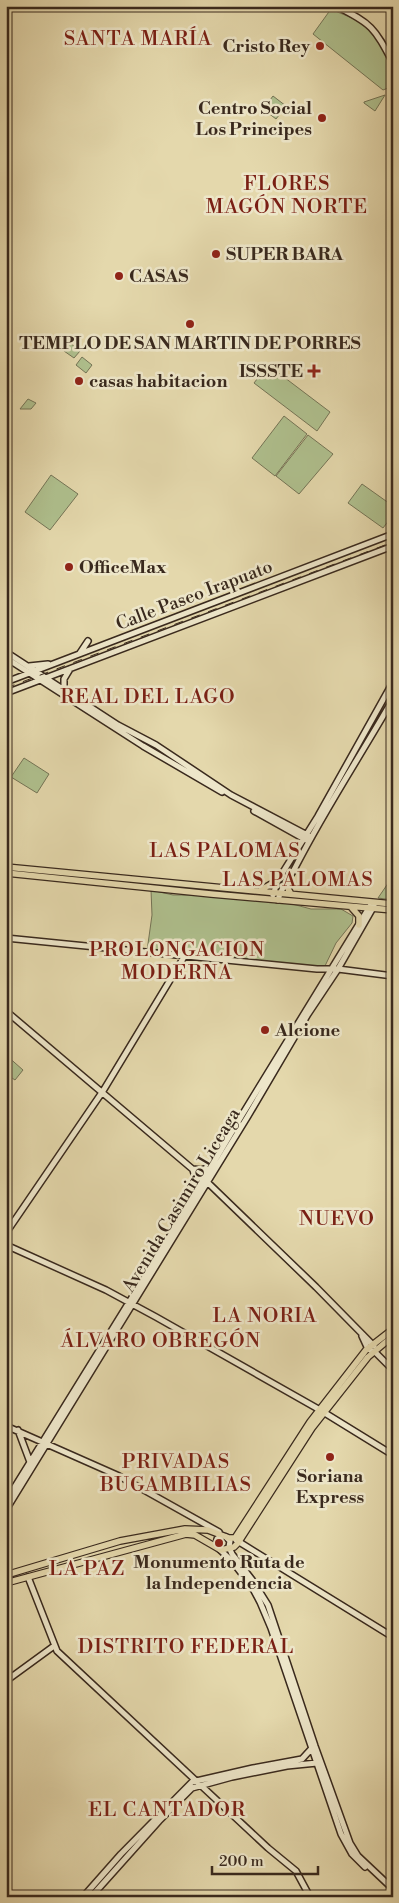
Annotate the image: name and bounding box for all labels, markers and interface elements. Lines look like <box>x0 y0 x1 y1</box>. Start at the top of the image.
district label: SANTA MARÍA <box>64 26 213 52</box>
place label: Cristo Rey <box>222 35 311 58</box>
marker: Cristo Rey <box>314 40 326 52</box>
place label: Centro Social Los Principes <box>196 97 312 141</box>
marker: Centro Social Los Principes <box>316 112 328 124</box>
district label: FLORES MAGÓN NORTE <box>206 172 368 220</box>
place label: SUPER BARA <box>226 243 344 266</box>
marker: SUPER BARA <box>210 248 222 260</box>
place label: CASAS <box>129 265 188 288</box>
marker: CASAS <box>113 270 125 282</box>
marker: TEMPLO DE SAN MARTIN DE PORRES <box>184 318 196 330</box>
place label: TEMPLO DE SAN MARTIN DE PORRES <box>19 332 361 355</box>
place label: ISSSTE <box>239 360 303 383</box>
marker: ISSSTE <box>307 364 321 378</box>
place label: casas habitacion <box>89 370 228 393</box>
marker: casas habitacion <box>73 375 85 387</box>
street label: Calle Paseo Irapuato <box>113 555 276 636</box>
place label: OfficeMax <box>79 556 167 579</box>
marker: OfficeMax <box>63 561 75 573</box>
district label: REAL DEL LAGO <box>60 685 236 710</box>
district label: LAS PALOMAS <box>149 839 301 864</box>
district label: LAS PALOMAS <box>222 868 374 893</box>
district label: PROLONGACION MODERNA <box>89 938 265 986</box>
place label: Alcione <box>274 1019 341 1042</box>
marker: Alcione <box>259 1024 271 1036</box>
street label: Avenida Casimiro Liceaga <box>117 1103 246 1297</box>
district label: NUEVO <box>299 1207 375 1232</box>
district label: LA NORIA <box>212 1304 318 1329</box>
district label: ÁLVARO OBREGÓN <box>60 1328 261 1354</box>
district label: PRIVADAS BUGAMBILIAS <box>99 1450 252 1498</box>
marker: Soriana Express <box>324 1451 336 1463</box>
place label: Soriana Express <box>296 1465 364 1509</box>
marker: Monumento Ruta de la Independencia <box>213 1537 225 1549</box>
place label: Monumento Ruta de la Independencia <box>133 1551 305 1595</box>
district label: LA PAZ <box>49 1557 125 1582</box>
district label: DISTRITO FEDERAL <box>78 1635 294 1660</box>
district label: EL CANTADOR <box>88 1798 246 1823</box>
scale bar <box>212 1843 318 1875</box>
text: 200 m <box>219 1852 264 1871</box>

